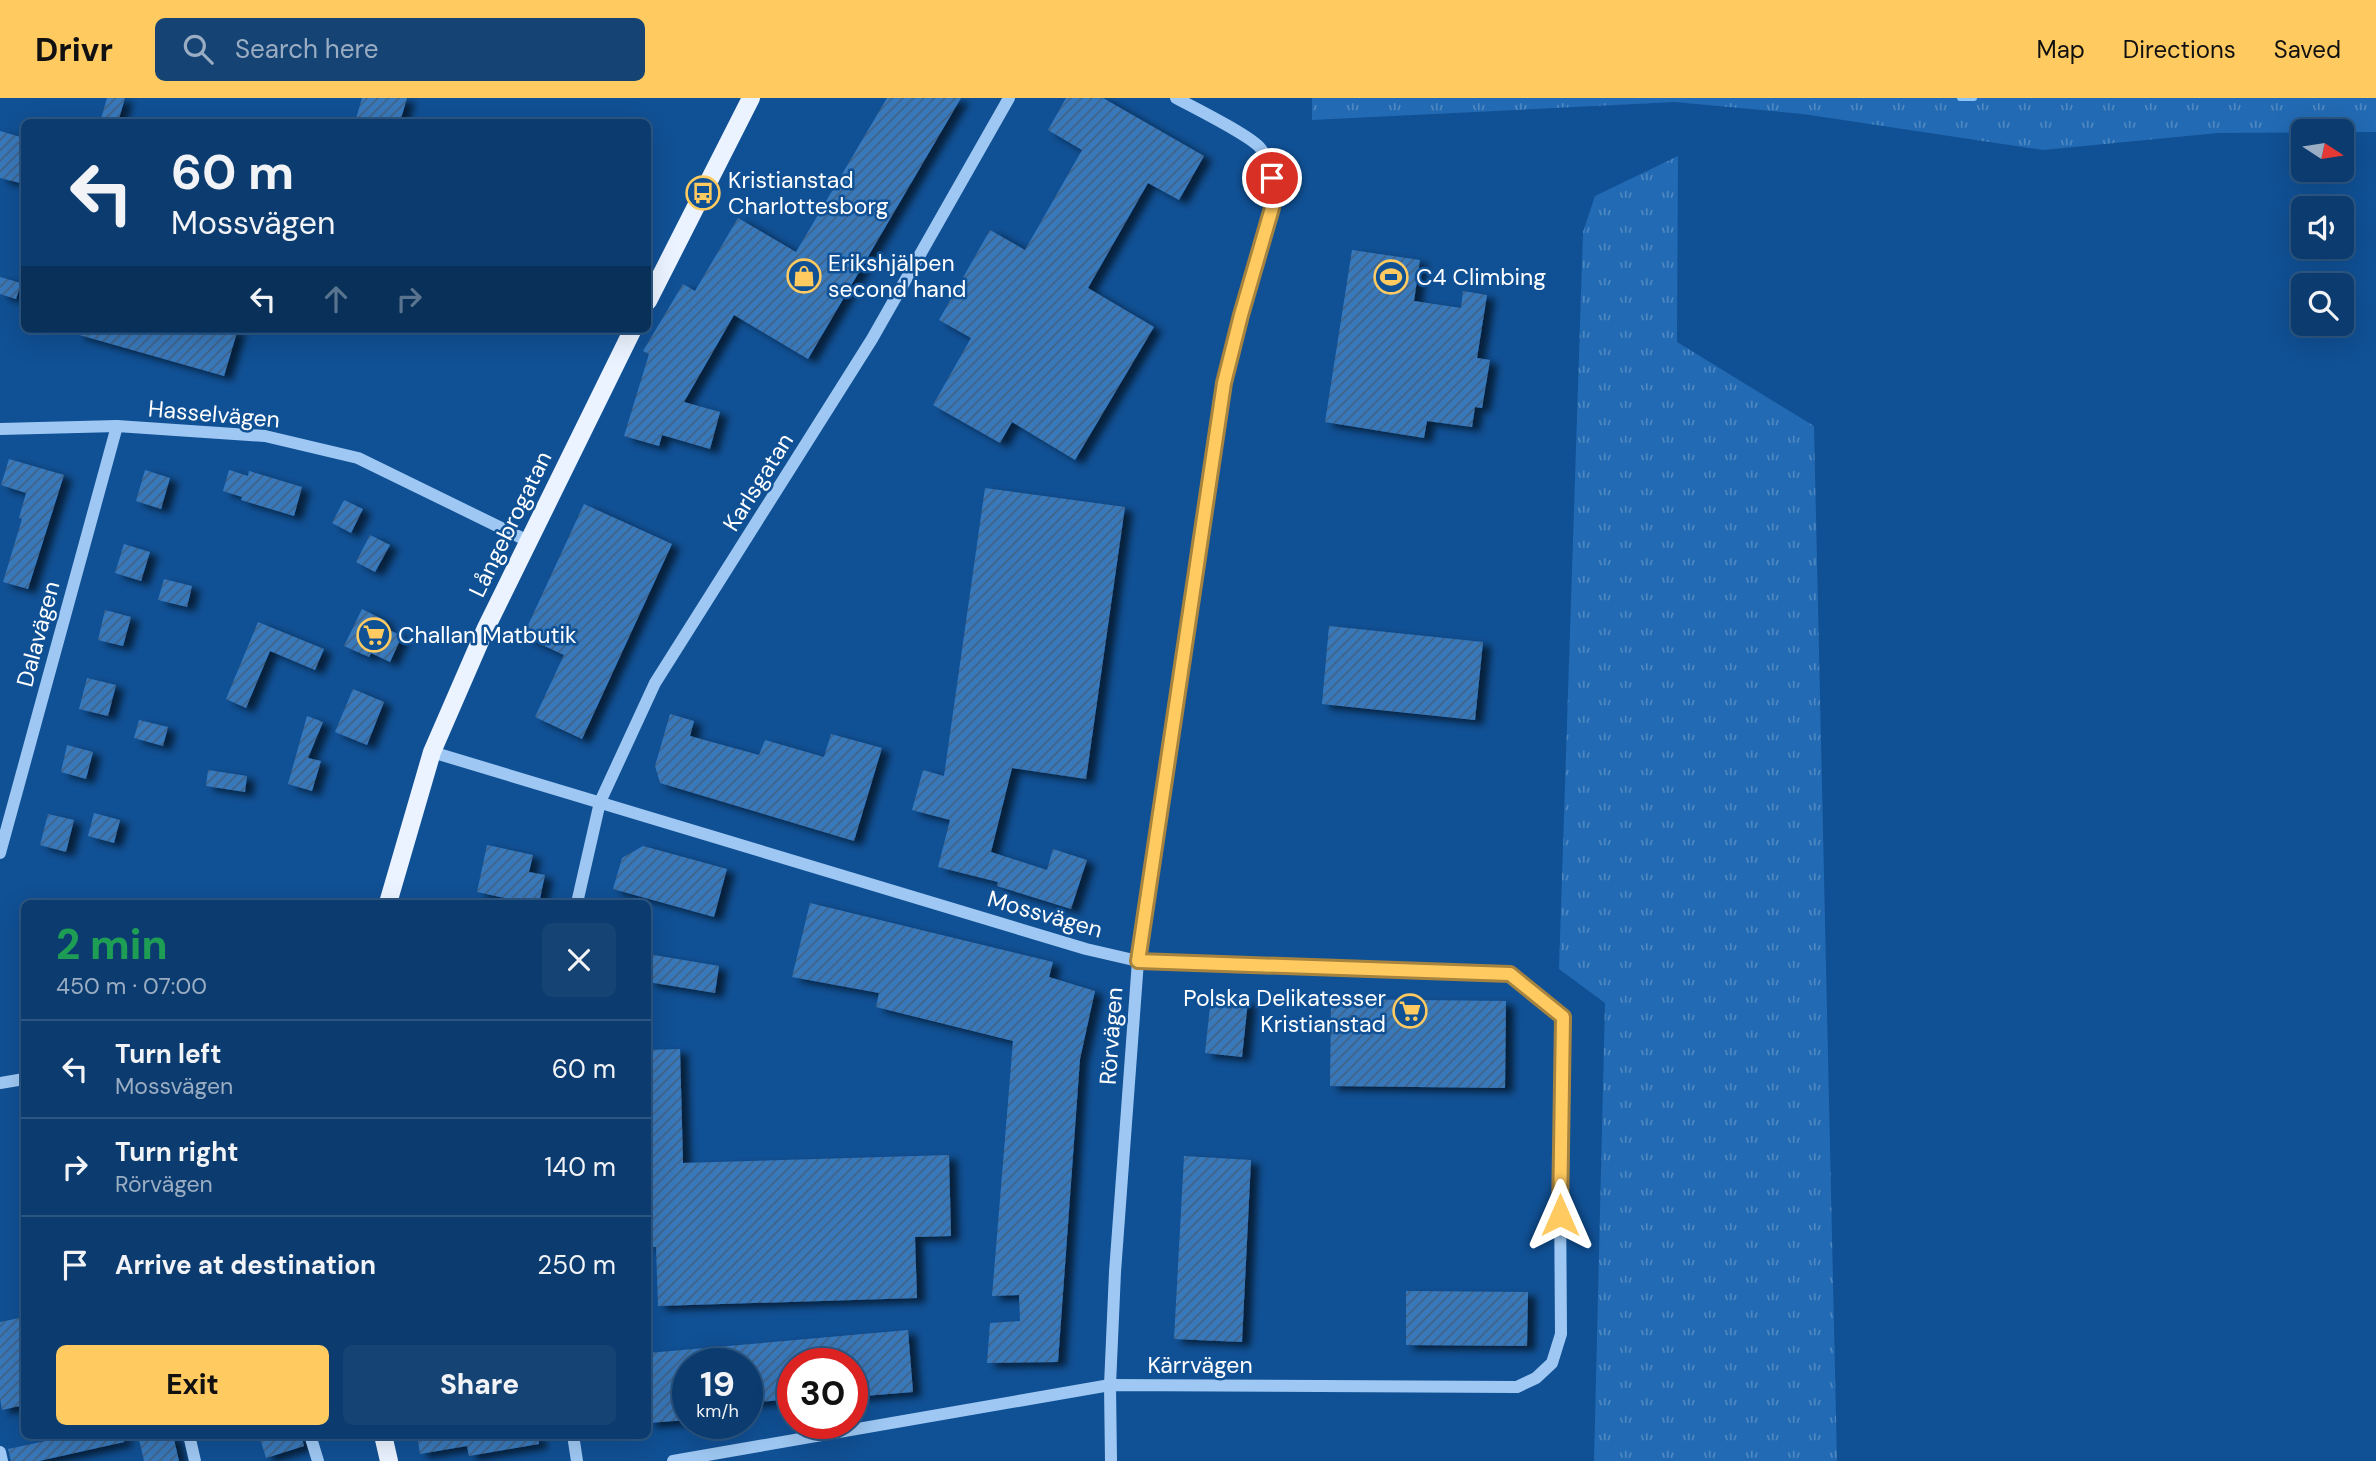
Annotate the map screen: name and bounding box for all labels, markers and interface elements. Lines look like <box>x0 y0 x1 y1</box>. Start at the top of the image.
search box <box>155 18 645 81</box>
text: Drivr <box>35 28 113 71</box>
icon: search <box>179 30 217 68</box>
text: Search here <box>235 32 378 66</box>
text: Map <box>2037 34 2085 65</box>
text: Directions <box>2123 34 2236 65</box>
text: Saved <box>2274 34 2341 65</box>
north arrow <box>2291 119 2354 182</box>
map controls <box>2291 119 2354 336</box>
text: 60 m <box>171 140 294 204</box>
icon: left <box>56 147 147 238</box>
pin <box>1242 148 1302 208</box>
icon: arrive <box>1253 159 1291 197</box>
place label: Kristianstad Charlottesborg <box>728 165 889 221</box>
bus stop icon: Kristianstad Charlottesborg <box>684 174 722 212</box>
button: sound <box>2291 196 2354 259</box>
text: Mossvägen <box>171 202 335 244</box>
place label: Erikshjälpen second hand <box>828 248 967 304</box>
shop icon: Erikshjälpen second hand <box>785 257 823 295</box>
sports icon: C4 Climbing <box>1372 258 1410 296</box>
place label: C4 Climbing <box>1416 262 1546 292</box>
button: search <box>2291 273 2354 336</box>
icon: left <box>244 280 282 318</box>
icon: ahead <box>317 280 355 318</box>
icon: right <box>390 280 428 318</box>
street label: Hasselvägen <box>147 393 281 435</box>
street label: Karlsgatan <box>716 427 800 537</box>
street label: Långebrogatan <box>462 446 558 602</box>
street label: Dalavägen <box>10 578 66 690</box>
supermarket icon: Challan Matbutik <box>355 616 393 654</box>
place label: Challan Matbutik <box>398 620 577 650</box>
street label: Mossvägen <box>984 883 1106 945</box>
text: 2 min <box>56 917 167 972</box>
button: close <box>542 923 616 997</box>
text: 450 m · 07:00 <box>56 971 207 1001</box>
place label: Polska Delikatesser Kristianstad <box>1183 983 1386 1039</box>
street label: Rörvägen <box>1093 986 1129 1086</box>
supermarket icon: Polska Delikatesser Kristianstad <box>1391 992 1429 1030</box>
text: Turn left <box>115 1037 222 1071</box>
icon: left <box>56 1050 94 1088</box>
text: 60 m <box>552 1052 616 1086</box>
text: Mossvägen <box>115 1071 233 1101</box>
text: Turn right <box>115 1135 239 1169</box>
icon: right <box>56 1148 94 1186</box>
text: 140 m <box>544 1150 616 1184</box>
text: Rörvägen <box>115 1169 213 1199</box>
position arrow <box>1523 1178 1597 1252</box>
icon: arrive <box>56 1246 94 1284</box>
text: Arrive at destination <box>115 1248 376 1282</box>
text: 250 m <box>537 1248 616 1282</box>
button: Exit <box>56 1345 329 1425</box>
button: Share <box>343 1345 616 1425</box>
speed limit sign: 30 <box>777 1348 868 1439</box>
street label: Kärrvägen <box>1147 1350 1253 1380</box>
text: 19 <box>700 1361 735 1407</box>
text: km/h <box>696 1399 739 1423</box>

